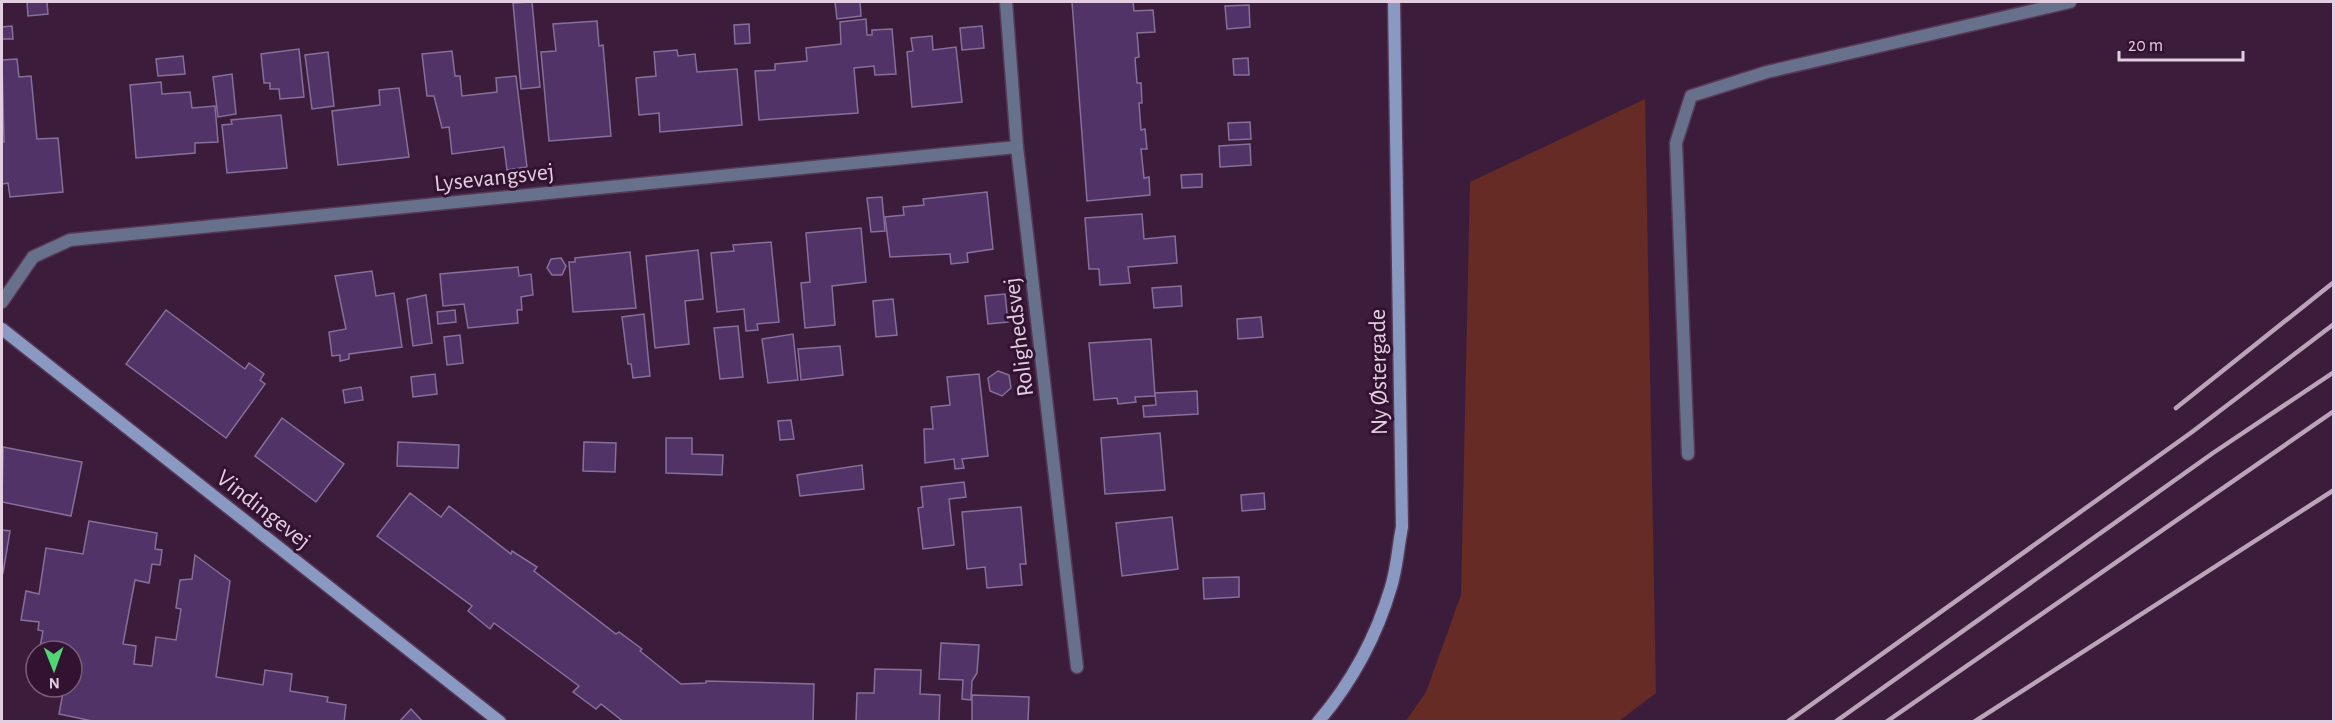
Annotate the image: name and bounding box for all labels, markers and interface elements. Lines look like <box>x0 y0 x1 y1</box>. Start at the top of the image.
scale bar <box>2119 24 2244 62</box>
text: 20 m <box>2128 37 2163 55</box>
street label: Lysevangsvej <box>433 160 555 196</box>
street label: Rolighedsvej <box>1000 276 1038 398</box>
street label: Ny Østergade <box>1366 309 1392 435</box>
street label: Vindingevej <box>212 466 315 554</box>
north arrow <box>24 639 84 699</box>
text: N <box>49 675 60 691</box>

